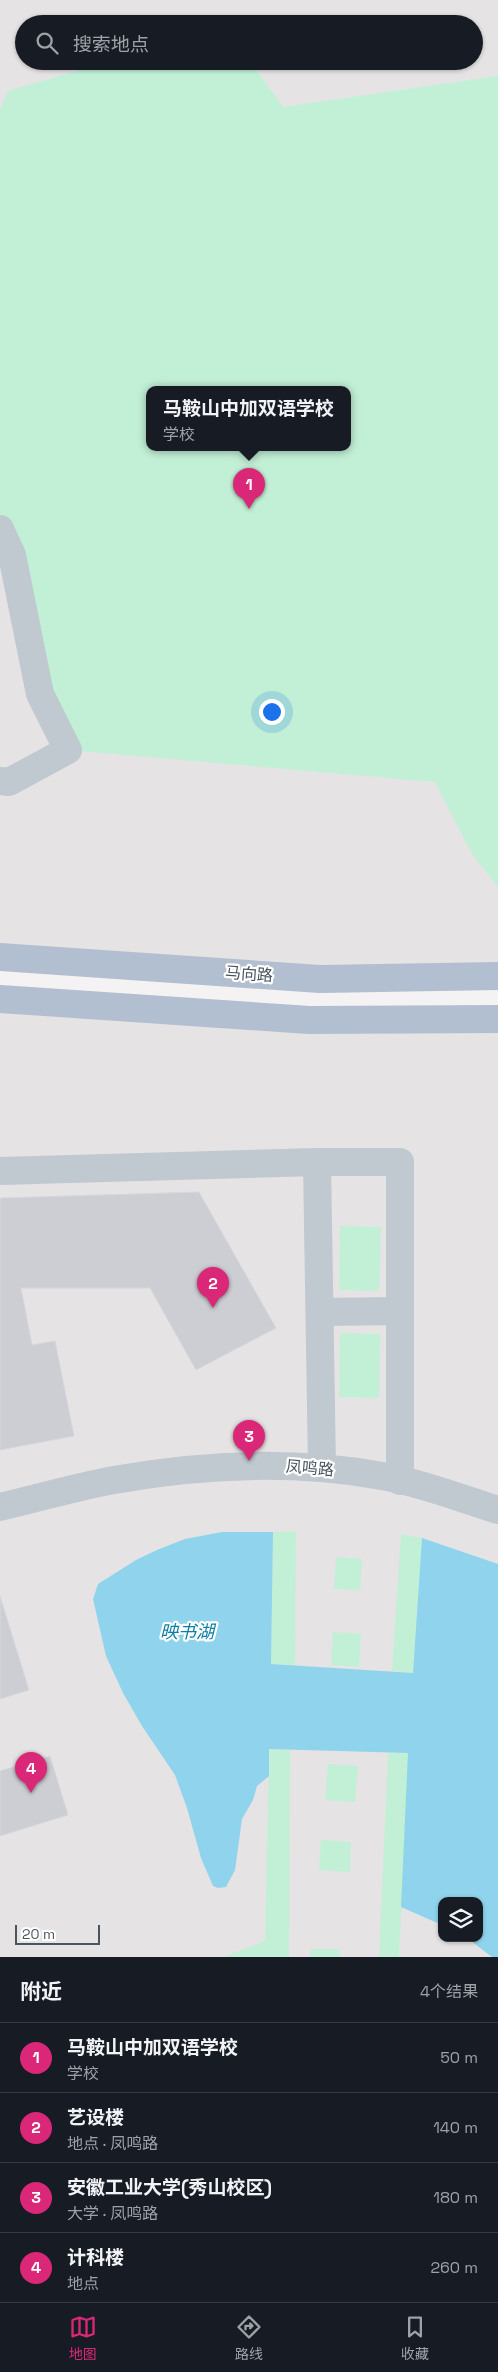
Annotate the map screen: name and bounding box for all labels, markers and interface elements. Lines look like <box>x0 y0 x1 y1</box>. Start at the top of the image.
search box <box>15 15 483 70</box>
icon: search <box>33 29 61 57</box>
text: 搜索地点 <box>73 32 149 57</box>
popup <box>146 386 351 451</box>
text: 马鞍山中加双语学校 <box>163 396 334 421</box>
text: 学校 <box>163 424 195 445</box>
pin: 1 <box>233 468 265 509</box>
your location <box>259 699 285 725</box>
street label: 马向路 <box>224 962 274 986</box>
pin: 2 <box>197 1267 229 1308</box>
pin: 3 <box>233 1420 265 1461</box>
street label: 凤鸣路 <box>285 1455 335 1481</box>
water label: 映书湖 <box>160 1620 217 1643</box>
pin: 4 <box>15 1752 47 1793</box>
map controls <box>438 1897 483 1942</box>
button: layers <box>438 1897 483 1942</box>
scale bar <box>15 1922 100 1945</box>
text: 20 m <box>22 1925 55 1943</box>
text: 附近 <box>20 1978 62 2005</box>
text: 4个结果 <box>420 1981 478 2002</box>
text: 马鞍山中加双语学校 <box>67 2035 238 2060</box>
text: 1 <box>32 2047 40 2068</box>
text: 50 m <box>440 2047 478 2068</box>
text: 学校 <box>67 2063 99 2084</box>
text: 艺设楼 <box>67 2105 124 2130</box>
text: 2 <box>31 2117 41 2138</box>
text: 140 m <box>433 2117 478 2138</box>
text: 地点 · 凤鸣路 <box>67 2133 158 2154</box>
text: 安徽工业大学(秀山校区) <box>67 2175 272 2200</box>
text: 3 <box>31 2187 41 2208</box>
text: 180 m <box>433 2187 478 2208</box>
text: 大学 · 凤鸣路 <box>67 2203 158 2224</box>
text: 计科楼 <box>67 2245 124 2270</box>
text: 4 <box>31 2257 41 2278</box>
text: 260 m <box>430 2257 478 2278</box>
text: 地点 <box>67 2273 99 2294</box>
tab: 地图 <box>69 2313 97 2363</box>
tab: 路线 <box>235 2313 263 2363</box>
tab: 收藏 <box>401 2313 429 2363</box>

